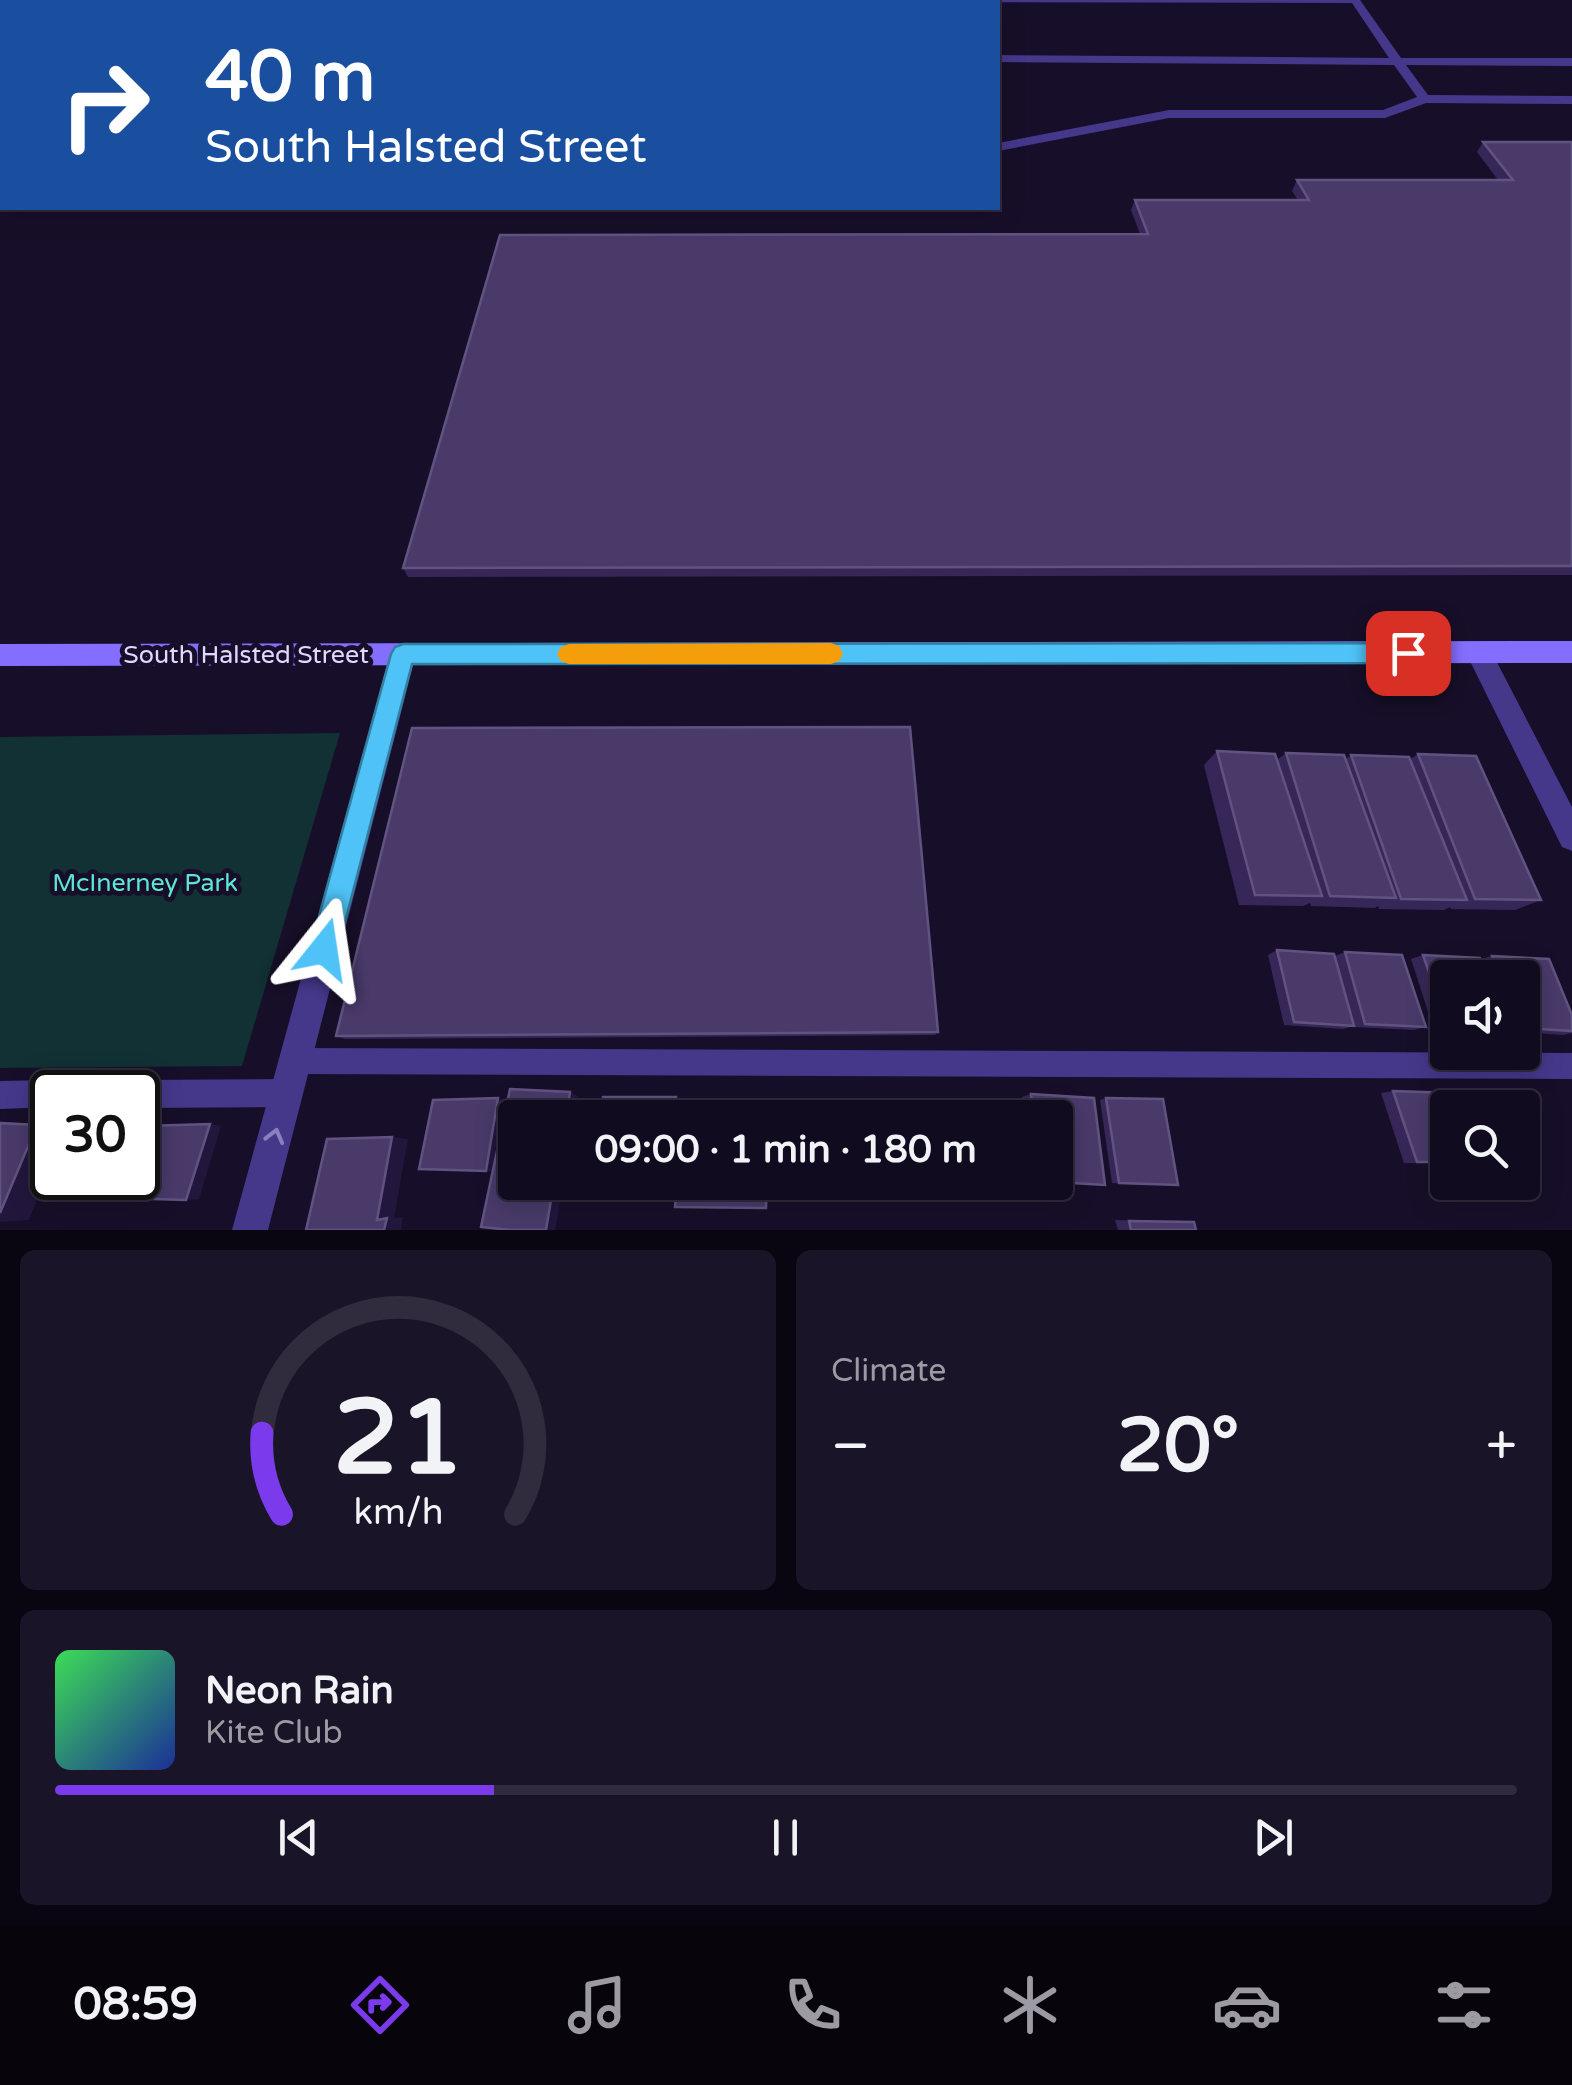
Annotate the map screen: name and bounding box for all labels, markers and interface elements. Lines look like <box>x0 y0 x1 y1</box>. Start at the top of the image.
text: 40 m <box>205 36 375 120</box>
icon: right <box>40 40 170 170</box>
text: South Halsted Street <box>205 121 647 175</box>
pin <box>1366 611 1451 696</box>
icon: arrive <box>1381 626 1436 681</box>
street label: South Halsted Street <box>123 640 369 670</box>
park label: McInerney Park <box>52 868 238 898</box>
position arrow <box>272 897 376 1001</box>
map controls <box>1430 960 1540 1200</box>
button: sound <box>1430 960 1540 1070</box>
speed limit sign: 30 <box>30 1070 160 1200</box>
button: search <box>1430 1090 1540 1200</box>
text: 09:00 · 1 min · 180 m <box>594 1127 977 1173</box>
one-way arrow <box>263 1128 284 1145</box>
text: Climate <box>831 1352 946 1390</box>
text: 21 <box>333 1377 463 1502</box>
text: 20° <box>1117 1401 1239 1491</box>
text: − <box>831 1414 870 1480</box>
text: + <box>1486 1414 1517 1480</box>
text: km/h <box>353 1491 443 1534</box>
text: Neon Rain <box>205 1668 394 1714</box>
text: Kite Club <box>205 1714 343 1752</box>
icon: previous <box>271 1810 326 1865</box>
icon: pause <box>758 1810 813 1865</box>
icon: next <box>1246 1810 1301 1865</box>
icon: directions <box>345 1970 415 2040</box>
icon: music <box>562 1970 632 2040</box>
icon: phone <box>778 1970 848 2040</box>
icon: climate <box>995 1970 1065 2040</box>
icon: car <box>1212 1970 1282 2040</box>
icon: filters <box>1429 1970 1499 2040</box>
text: 08:59 <box>73 1978 198 2032</box>

